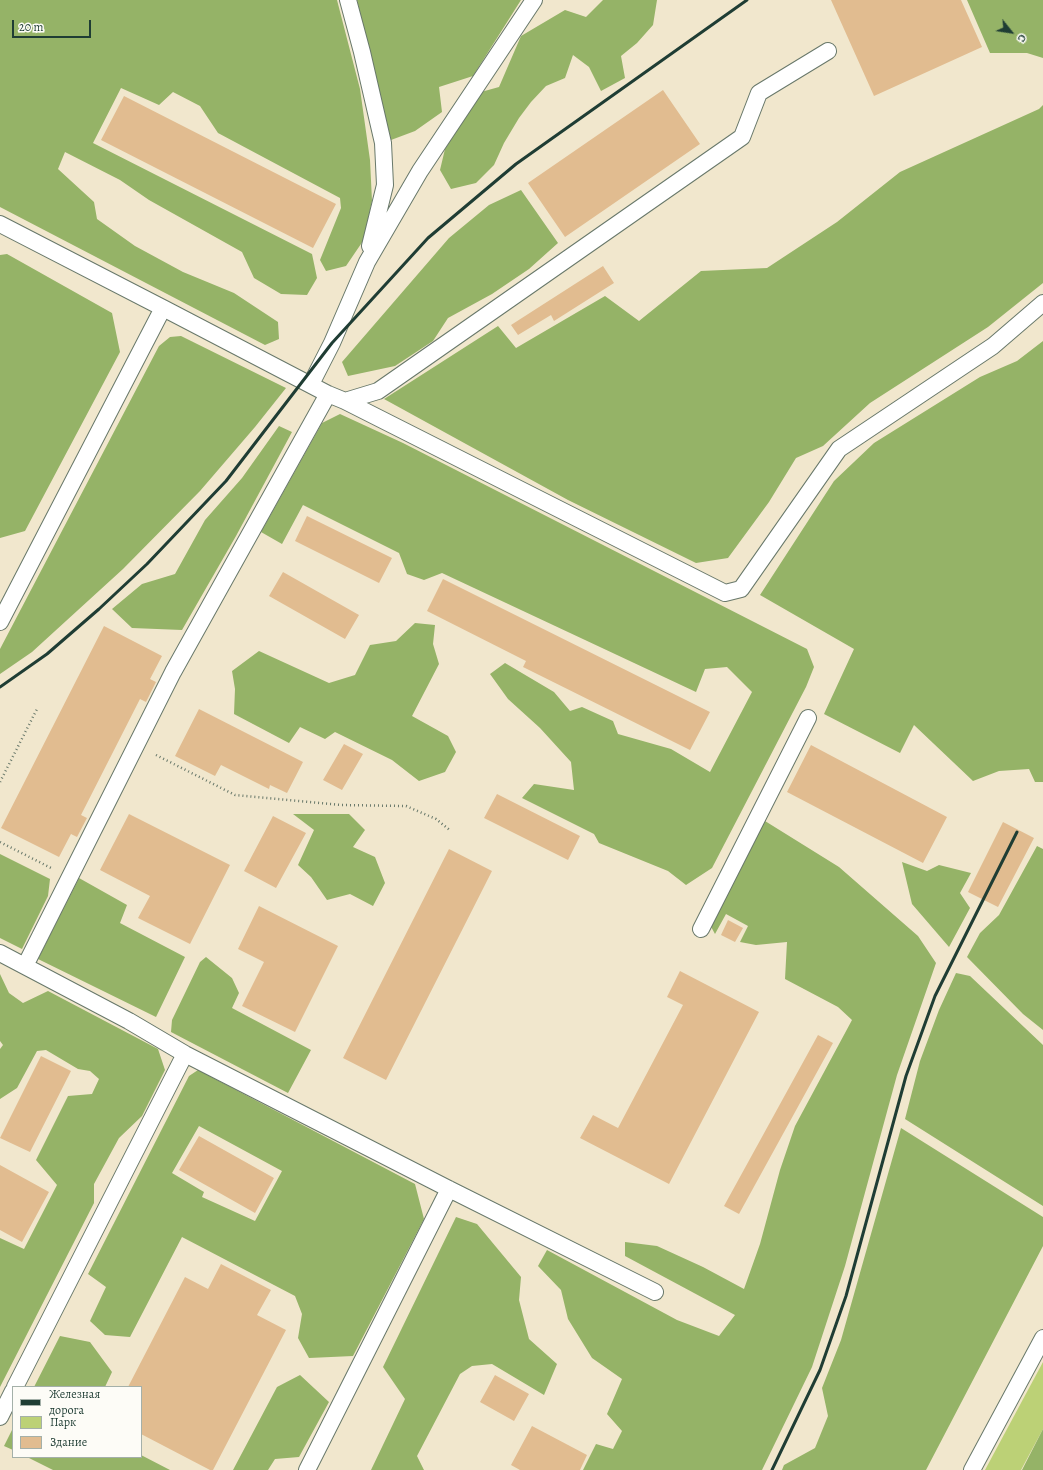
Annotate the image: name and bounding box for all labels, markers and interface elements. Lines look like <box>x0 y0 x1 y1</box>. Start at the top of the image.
scale bar <box>14 12 93 38</box>
north arrow <box>991 12 1031 52</box>
text: 20 m <box>19 19 43 35</box>
text: С <box>1014 32 1030 45</box>
legend <box>12 1386 142 1458</box>
text: Железная дорога <box>49 1386 100 1418</box>
text: Парк <box>50 1414 76 1430</box>
text: Здание <box>50 1434 87 1450</box>

